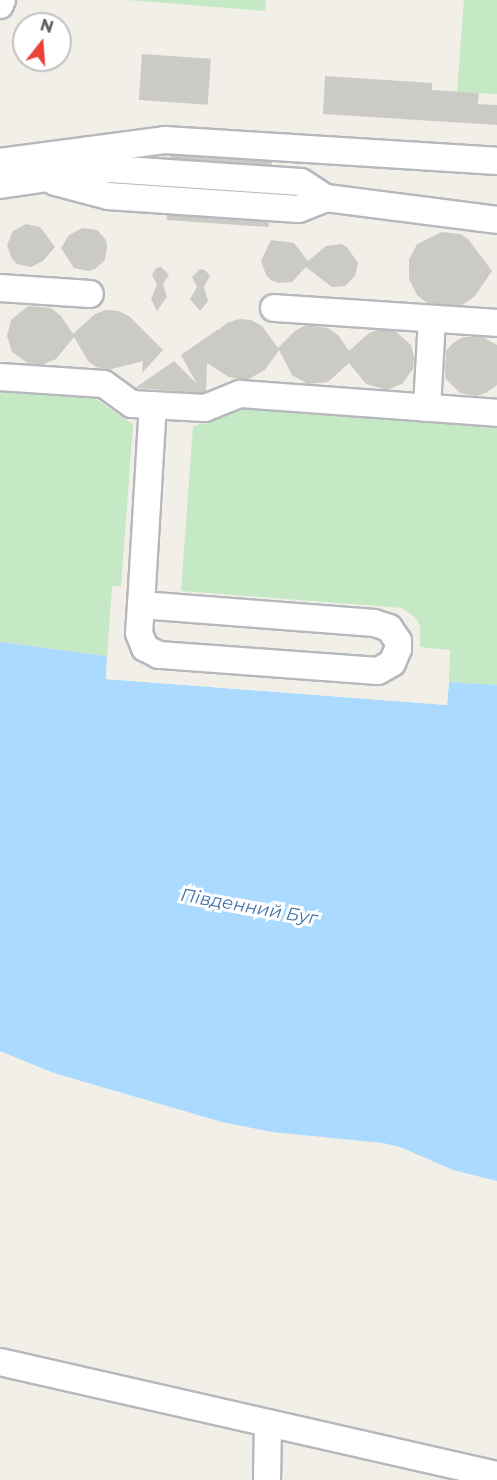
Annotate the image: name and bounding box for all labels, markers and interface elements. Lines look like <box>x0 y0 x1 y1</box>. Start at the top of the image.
north arrow <box>12 12 72 72</box>
text: N <box>38 15 56 37</box>
water label: Південний Буг <box>179 884 319 930</box>

